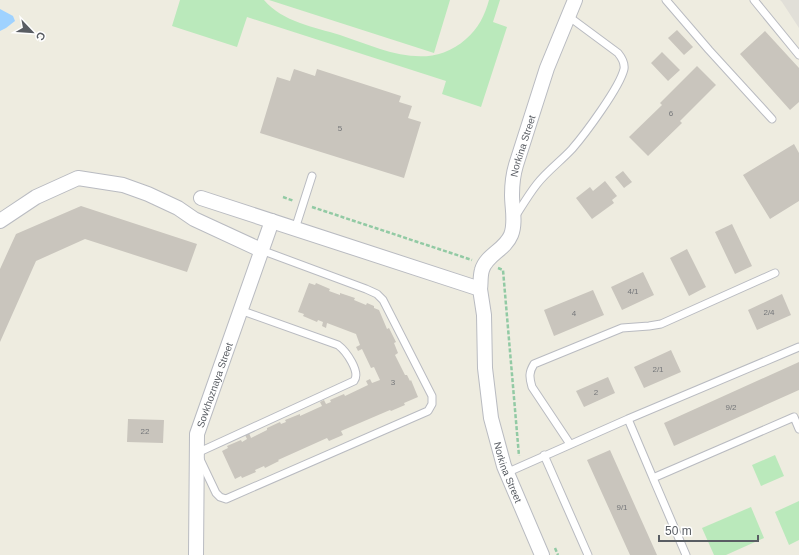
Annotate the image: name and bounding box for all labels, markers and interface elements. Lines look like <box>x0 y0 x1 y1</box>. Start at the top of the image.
north arrow <box>12 12 52 52</box>
text: С <box>34 30 48 42</box>
house number: 6 <box>669 109 674 118</box>
street label: Norkina Street <box>508 114 538 178</box>
house number: 5 <box>338 124 343 133</box>
house number: 4/1 <box>627 287 639 296</box>
house number: 2/4 <box>763 308 775 317</box>
house number: 4 <box>572 309 577 318</box>
street label: Sovkhoznaya Street <box>195 341 235 429</box>
house number: 2/1 <box>652 365 664 374</box>
house number: 3 <box>391 378 396 387</box>
house number: 2 <box>594 388 599 397</box>
house number: 9/2 <box>725 403 737 412</box>
house number: 22 <box>141 427 150 436</box>
street label: Norkina Street <box>492 441 524 505</box>
house number: 9/1 <box>616 503 628 512</box>
scale bar <box>659 517 758 543</box>
text: 50 m <box>665 524 692 538</box>

